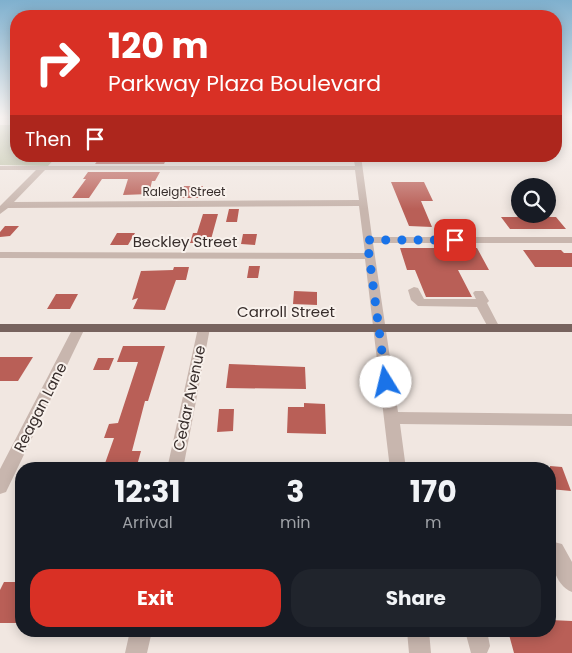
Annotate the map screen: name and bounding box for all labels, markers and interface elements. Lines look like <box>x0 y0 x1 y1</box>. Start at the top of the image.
text: 120 m <box>108 21 208 70</box>
icon: right <box>25 30 90 95</box>
text: Parkway Plaza Boulevard <box>108 68 381 99</box>
icon: arrive <box>81 125 109 153</box>
text: Then <box>25 126 71 153</box>
map controls <box>511 178 556 223</box>
button: search <box>511 178 556 223</box>
street label: Raleigh Street <box>143 183 225 200</box>
pin <box>434 219 476 261</box>
icon: arrive <box>441 226 469 254</box>
street label: Beckley Street <box>133 231 237 252</box>
street label: Carroll Street <box>237 301 335 322</box>
street label: Cedar Avenue <box>168 343 210 453</box>
position arrow <box>359 355 411 407</box>
street label: Reagan Lane <box>8 359 72 455</box>
text: 12:31 <box>114 470 181 513</box>
text: 3 <box>286 470 304 513</box>
text: 170 <box>410 470 457 513</box>
text: Arrival <box>122 511 173 534</box>
text: min <box>280 511 311 534</box>
text: m <box>425 511 442 534</box>
button: Exit <box>30 569 281 627</box>
button: Share <box>291 569 541 627</box>

